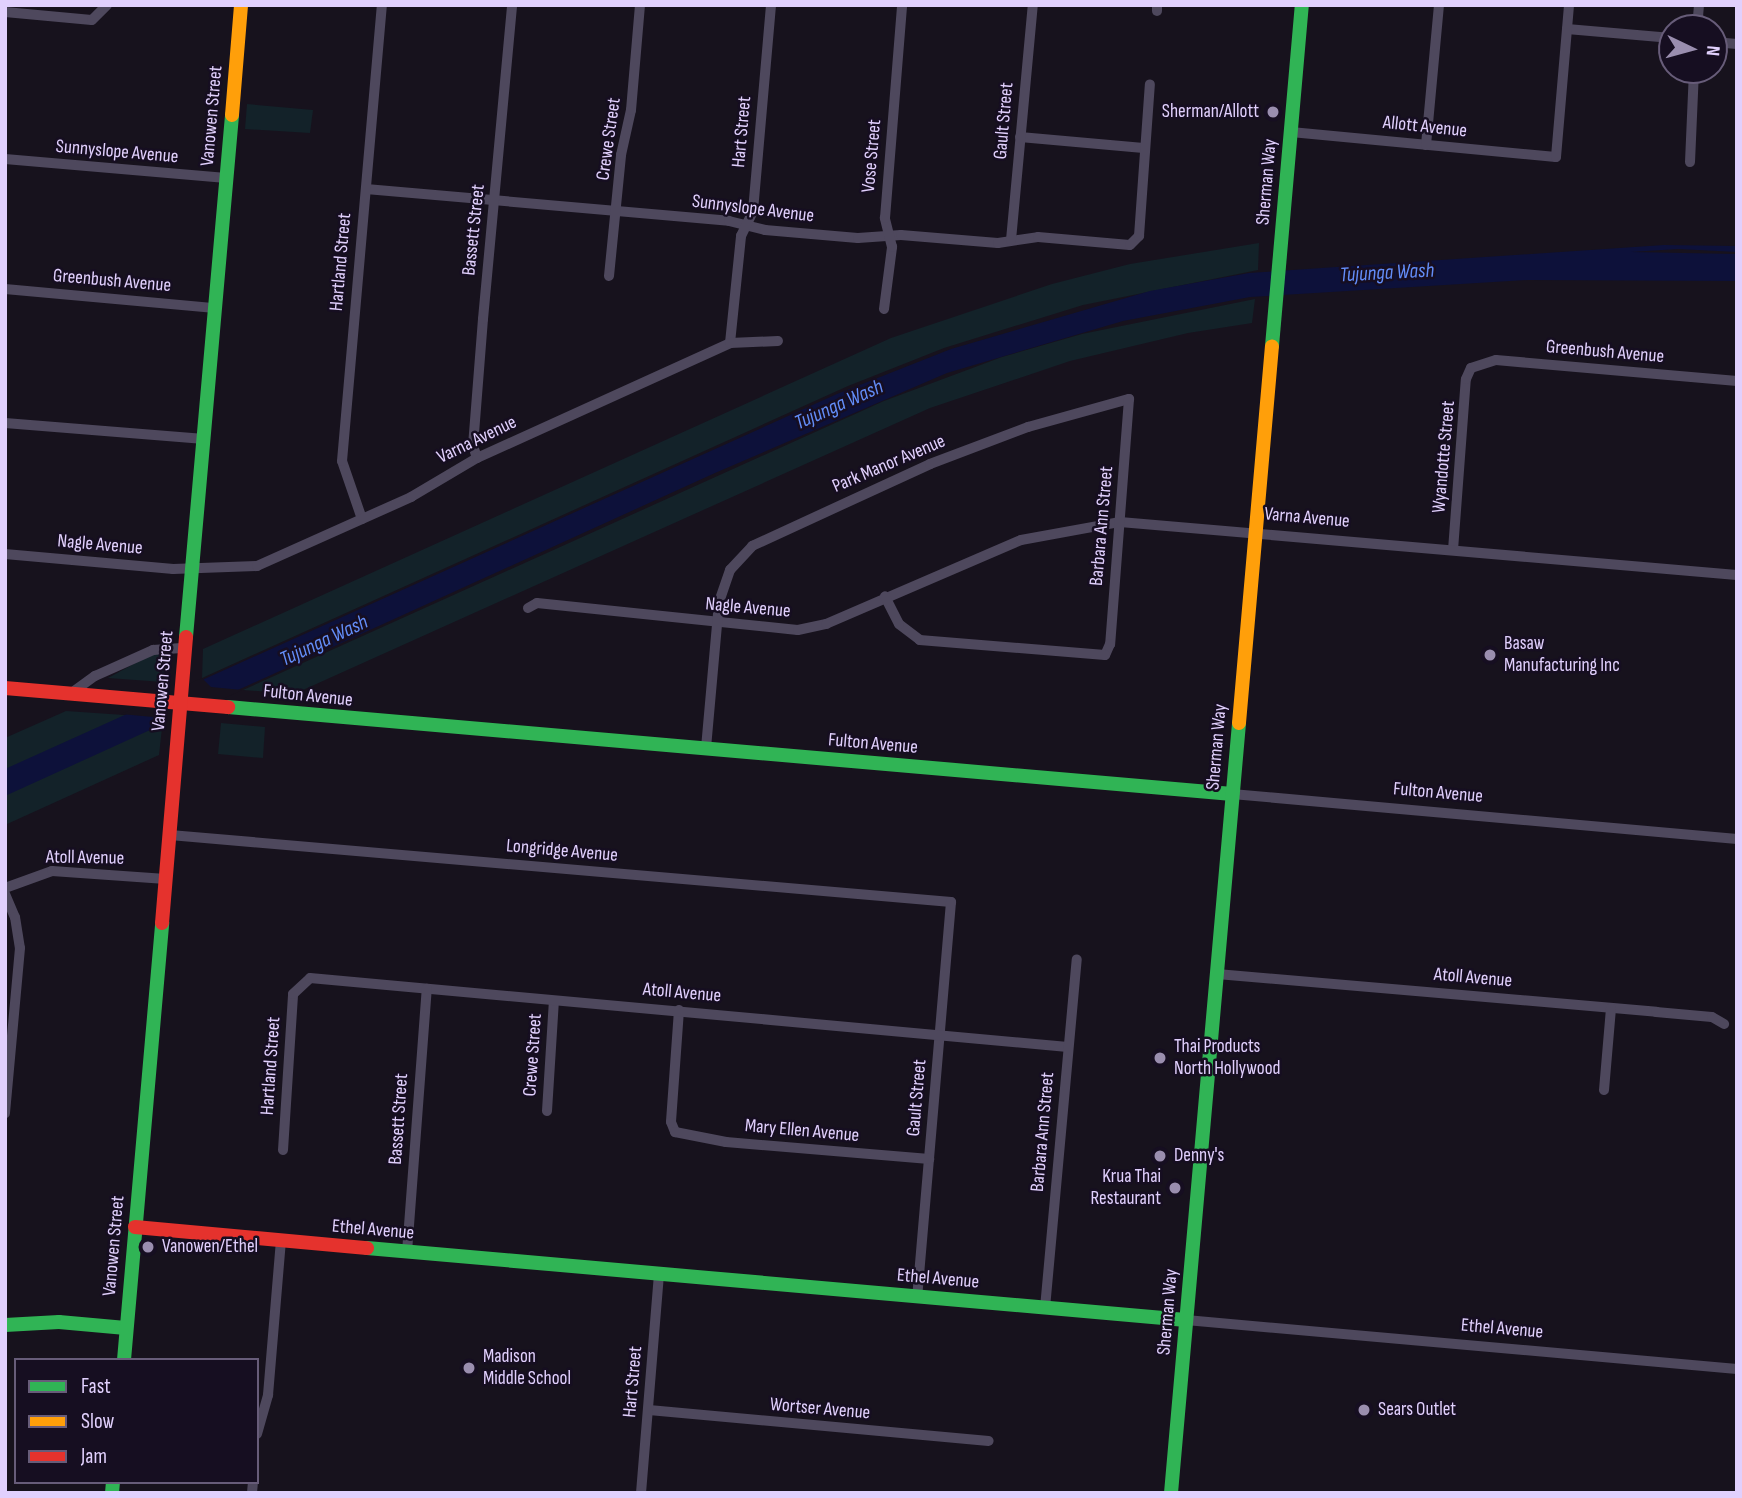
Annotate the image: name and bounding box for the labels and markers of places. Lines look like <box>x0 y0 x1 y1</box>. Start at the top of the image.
place label: Sherman/Allott <box>1162 101 1259 123</box>
marker: Sherman/Allott <box>1265 104 1281 120</box>
place label: Basaw Manufacturing Inc <box>1504 633 1620 677</box>
marker: Basaw Manufacturing Inc <box>1482 647 1498 663</box>
place label: Thai Products North Hollywood <box>1174 1036 1280 1080</box>
marker: Thai Products North Hollywood <box>1152 1050 1168 1066</box>
place label: Denny's <box>1174 1145 1224 1167</box>
marker: Denny's <box>1152 1148 1168 1164</box>
place label: Krua Thai Restaurant <box>1091 1166 1161 1210</box>
marker: Krua Thai Restaurant <box>1167 1180 1183 1196</box>
place label: Vanowen/Ethel <box>162 1236 258 1258</box>
marker: Vanowen/Ethel <box>140 1239 156 1255</box>
place label: Madison Middle School <box>483 1346 571 1390</box>
marker: Madison Middle School <box>461 1360 477 1376</box>
place label: Sears Outlet <box>1378 1399 1456 1421</box>
marker: Sears Outlet <box>1356 1402 1372 1418</box>

